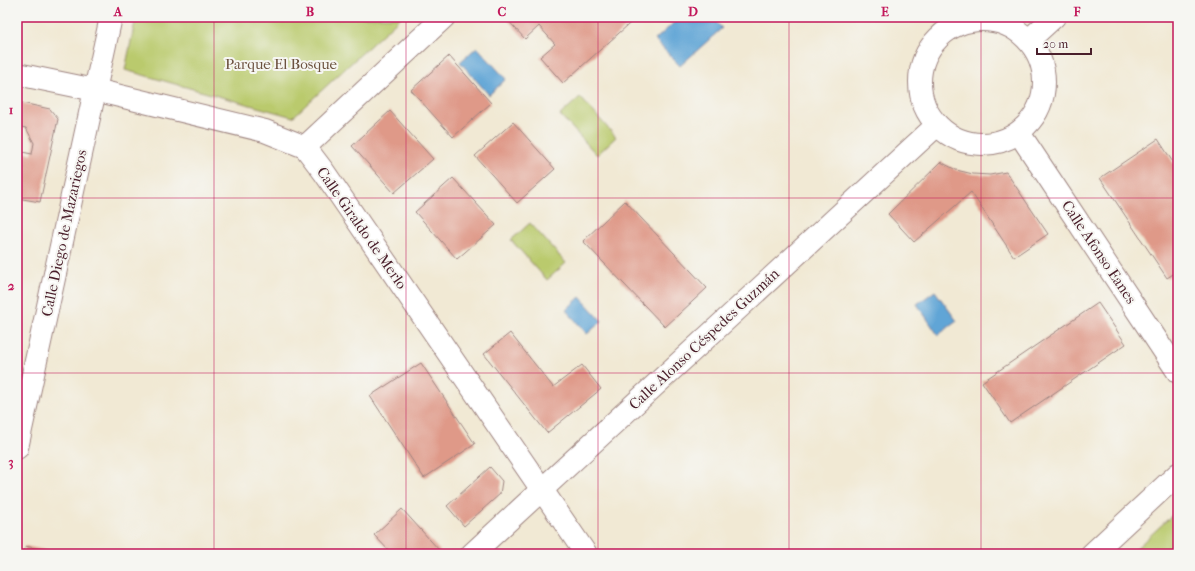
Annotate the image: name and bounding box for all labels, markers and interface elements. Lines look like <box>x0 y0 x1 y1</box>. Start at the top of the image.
text: A <box>113 4 123 19</box>
text: B <box>306 4 315 19</box>
text: C <box>498 4 507 19</box>
text: D <box>688 4 698 19</box>
text: E <box>881 4 889 19</box>
text: F <box>1073 4 1081 19</box>
scale bar <box>1037 30 1091 56</box>
text: 20 m <box>1043 37 1068 51</box>
park label: Parque El Bosque <box>225 55 338 73</box>
text: 1 <box>9 102 14 117</box>
street label: Calle Diego de Mazariegos <box>38 147 91 318</box>
street label: Calle Giraldo de Merlo <box>313 163 411 293</box>
street label: Calle Afonso Eanes <box>1058 197 1140 307</box>
street label: Calle Alonso Céspedes Guzmán <box>625 264 783 413</box>
text: 2 <box>8 278 15 293</box>
text: 3 <box>8 454 14 470</box>

